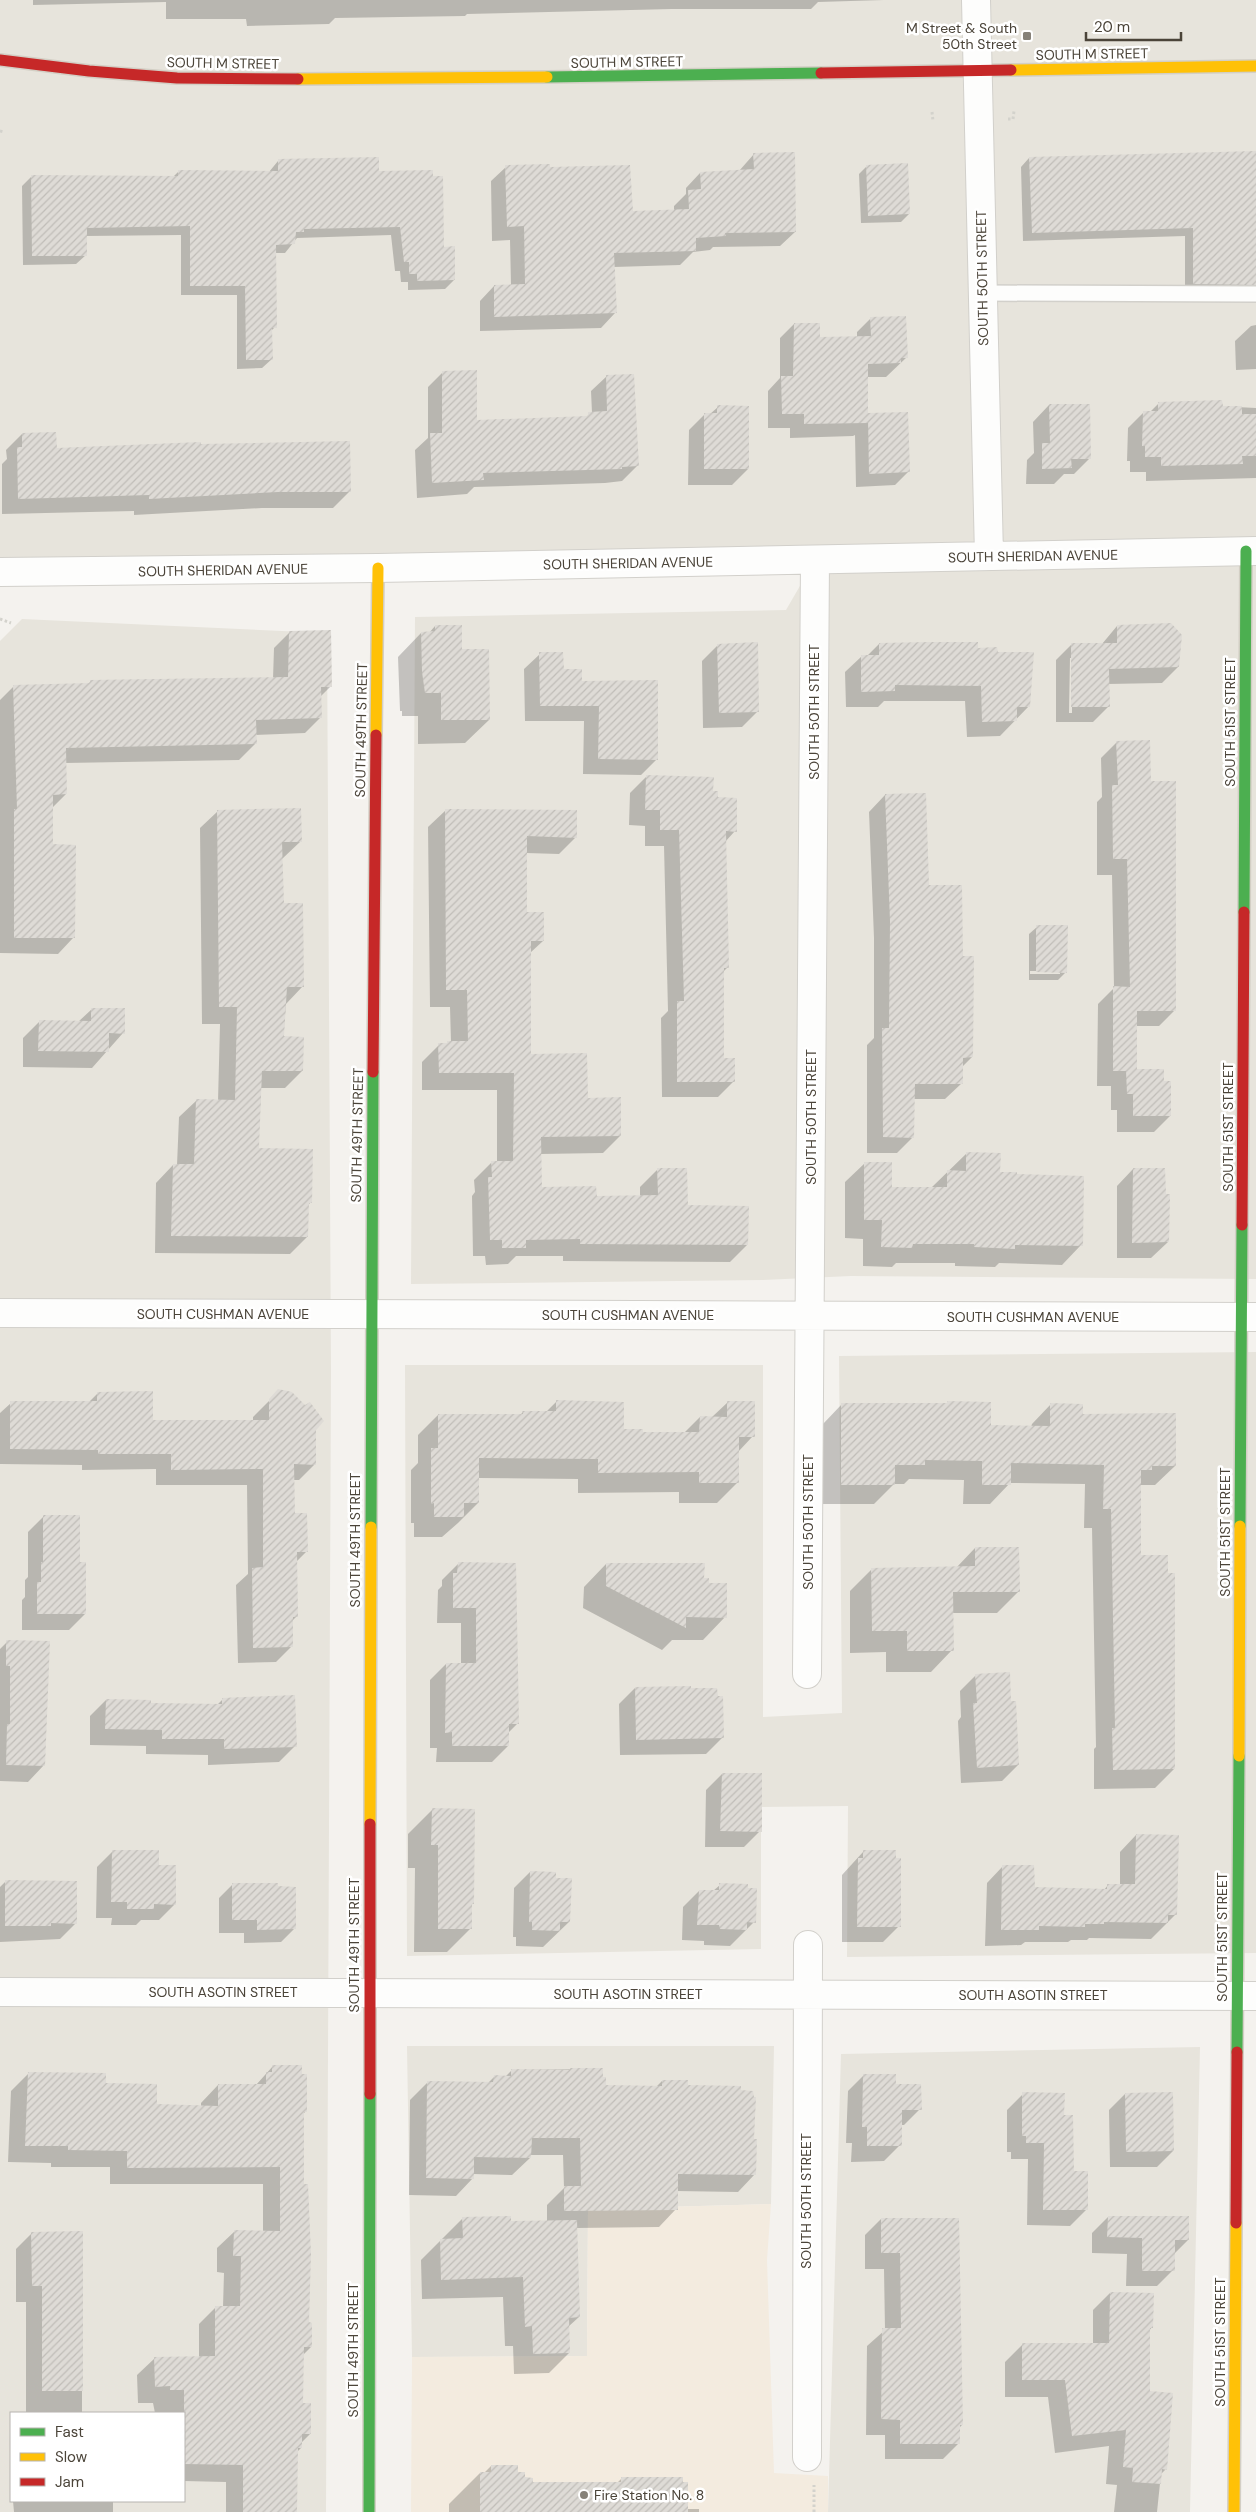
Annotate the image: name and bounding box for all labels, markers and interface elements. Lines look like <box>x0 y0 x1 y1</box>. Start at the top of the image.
scale bar <box>1086 10 1181 42</box>
text: 20 m <box>1094 17 1130 37</box>
place label: M Street & South 50th Street <box>906 19 1017 53</box>
marker: M Street & South 50th Street <box>1021 30 1033 42</box>
street label: SOUTH M STREET <box>1036 44 1149 64</box>
street label: SOUTH M STREET <box>571 52 684 72</box>
street label: SOUTH M STREET <box>167 53 280 73</box>
street label: SOUTH 50TH STREET <box>972 210 992 346</box>
street label: SOUTH SHERIDAN AVENUE <box>948 546 1118 566</box>
street label: SOUTH SHERIDAN AVENUE <box>543 553 713 573</box>
street label: SOUTH SHERIDAN AVENUE <box>138 560 308 580</box>
street label: SOUTH 50TH STREET <box>805 644 823 780</box>
street label: SOUTH 51ST STREET <box>1221 657 1239 787</box>
street label: SOUTH 49TH STREET <box>351 662 371 798</box>
street label: SOUTH 50TH STREET <box>802 1049 820 1185</box>
street label: SOUTH 51ST STREET <box>1219 1062 1237 1192</box>
street label: SOUTH 49TH STREET <box>347 1067 367 1203</box>
street label: SOUTH CUSHMAN AVENUE <box>137 1305 309 1323</box>
street label: SOUTH CUSHMAN AVENUE <box>542 1306 714 1324</box>
street label: SOUTH CUSHMAN AVENUE <box>947 1308 1119 1326</box>
street label: SOUTH 50TH STREET <box>799 1454 817 1590</box>
street label: SOUTH 51ST STREET <box>1216 1467 1234 1597</box>
street label: SOUTH 49TH STREET <box>346 1472 364 1607</box>
street label: SOUTH 51ST STREET <box>1213 1872 1231 2002</box>
street label: SOUTH 49TH STREET <box>345 1877 363 2012</box>
street label: SOUTH ASOTIN STREET <box>148 1983 298 2001</box>
street label: SOUTH ASOTIN STREET <box>553 1985 703 2003</box>
street label: SOUTH ASOTIN STREET <box>958 1986 1108 2004</box>
street label: SOUTH 50TH STREET <box>797 2133 815 2269</box>
street label: SOUTH 51ST STREET <box>1211 2277 1229 2407</box>
street label: SOUTH 49TH STREET <box>344 2282 362 2417</box>
legend <box>10 2412 185 2502</box>
text: Fast <box>55 2422 84 2442</box>
text: Slow <box>55 2447 88 2467</box>
text: Jam <box>55 2472 84 2492</box>
place label: Fire Station No. 8 <box>594 2486 704 2504</box>
marker: Fire Station No. 8 <box>578 2489 590 2501</box>

